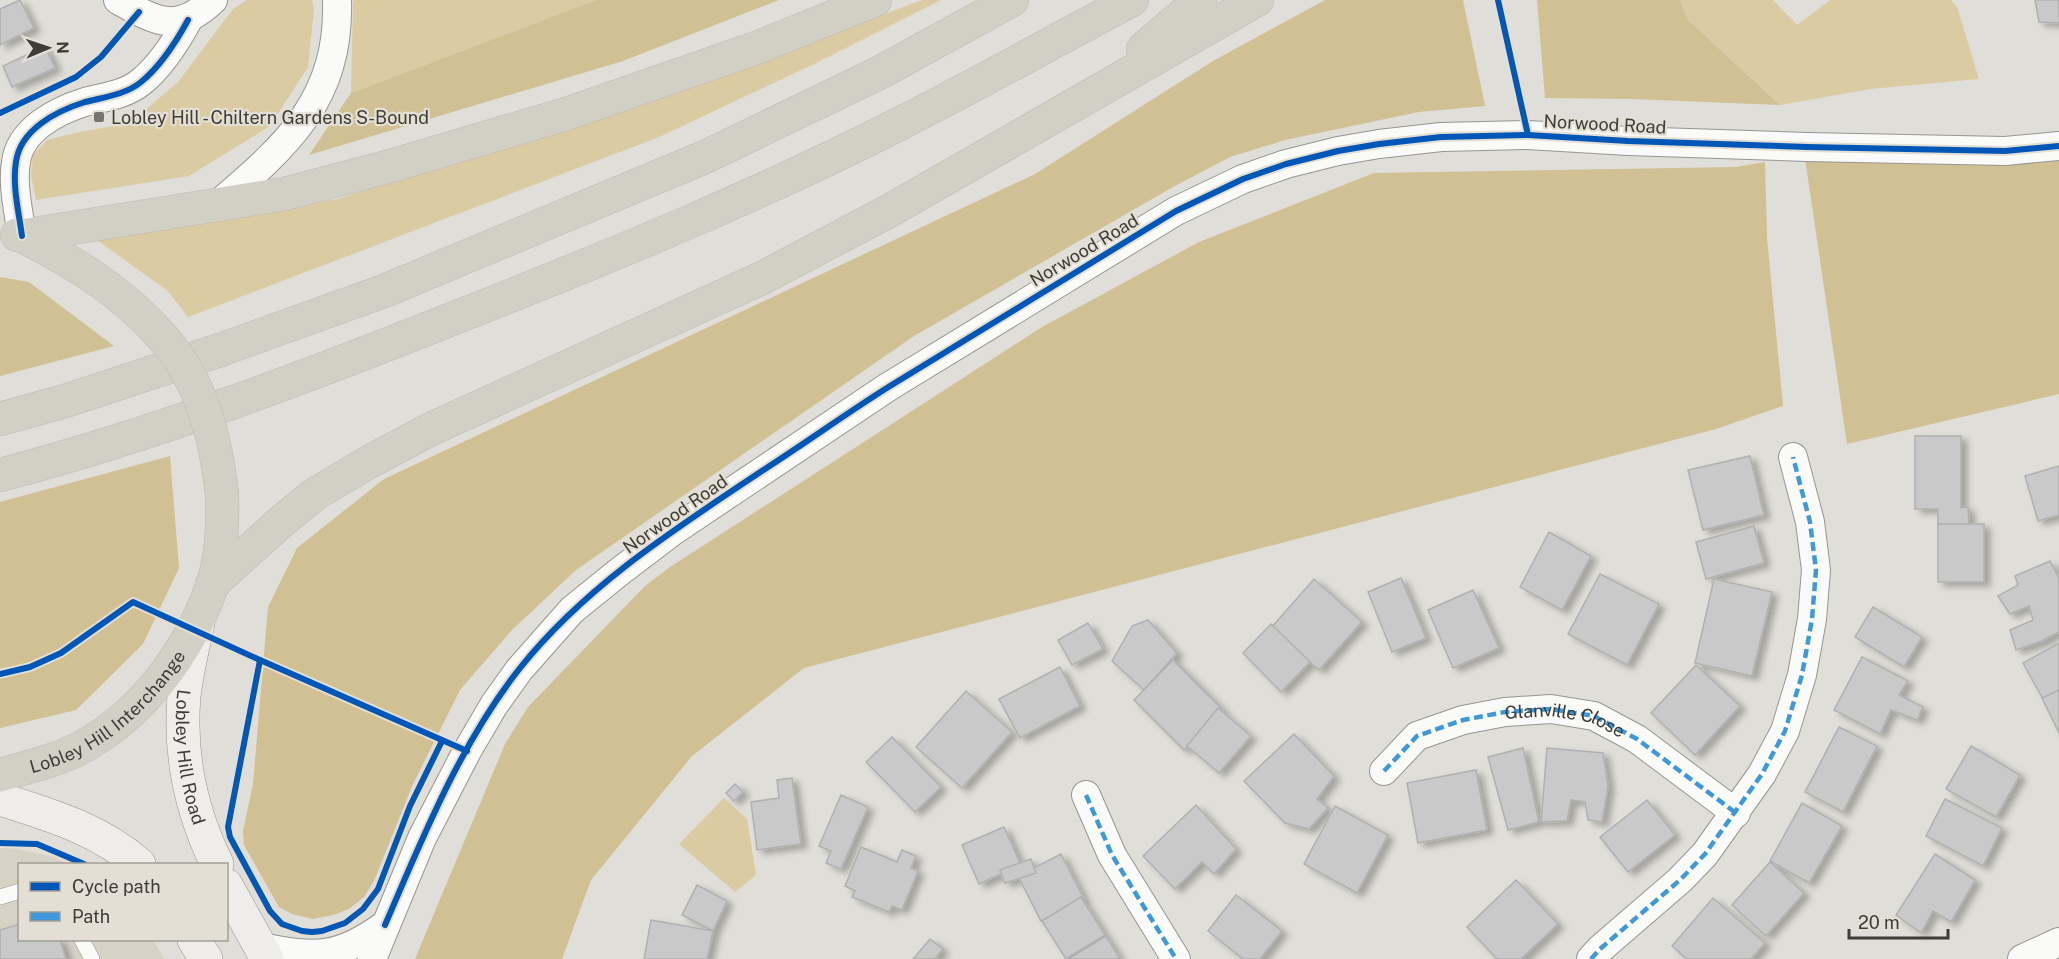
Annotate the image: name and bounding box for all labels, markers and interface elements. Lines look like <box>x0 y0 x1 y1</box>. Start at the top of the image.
north arrow <box>18 18 78 78</box>
text: N <box>53 41 72 54</box>
place label: Lobley Hill - Chiltern Gardens S-Bound <box>111 107 429 128</box>
marker: Lobley Hill - Chiltern Gardens S-Bound <box>92 110 106 124</box>
street label: Norwood Road <box>1543 110 1667 138</box>
street label: Norwood Road <box>1026 209 1142 291</box>
street label: Norwood Road <box>619 470 731 558</box>
street label: Lobley Hill Interchange <box>27 646 189 777</box>
street label: Lobley Hill Road <box>172 688 210 827</box>
street label: Glanville Close <box>1504 698 1629 741</box>
legend <box>18 863 228 941</box>
text: Cycle path <box>72 876 161 897</box>
scale bar <box>1849 902 1948 940</box>
text: Path <box>72 906 110 927</box>
text: 20 m <box>1858 912 1900 933</box>

